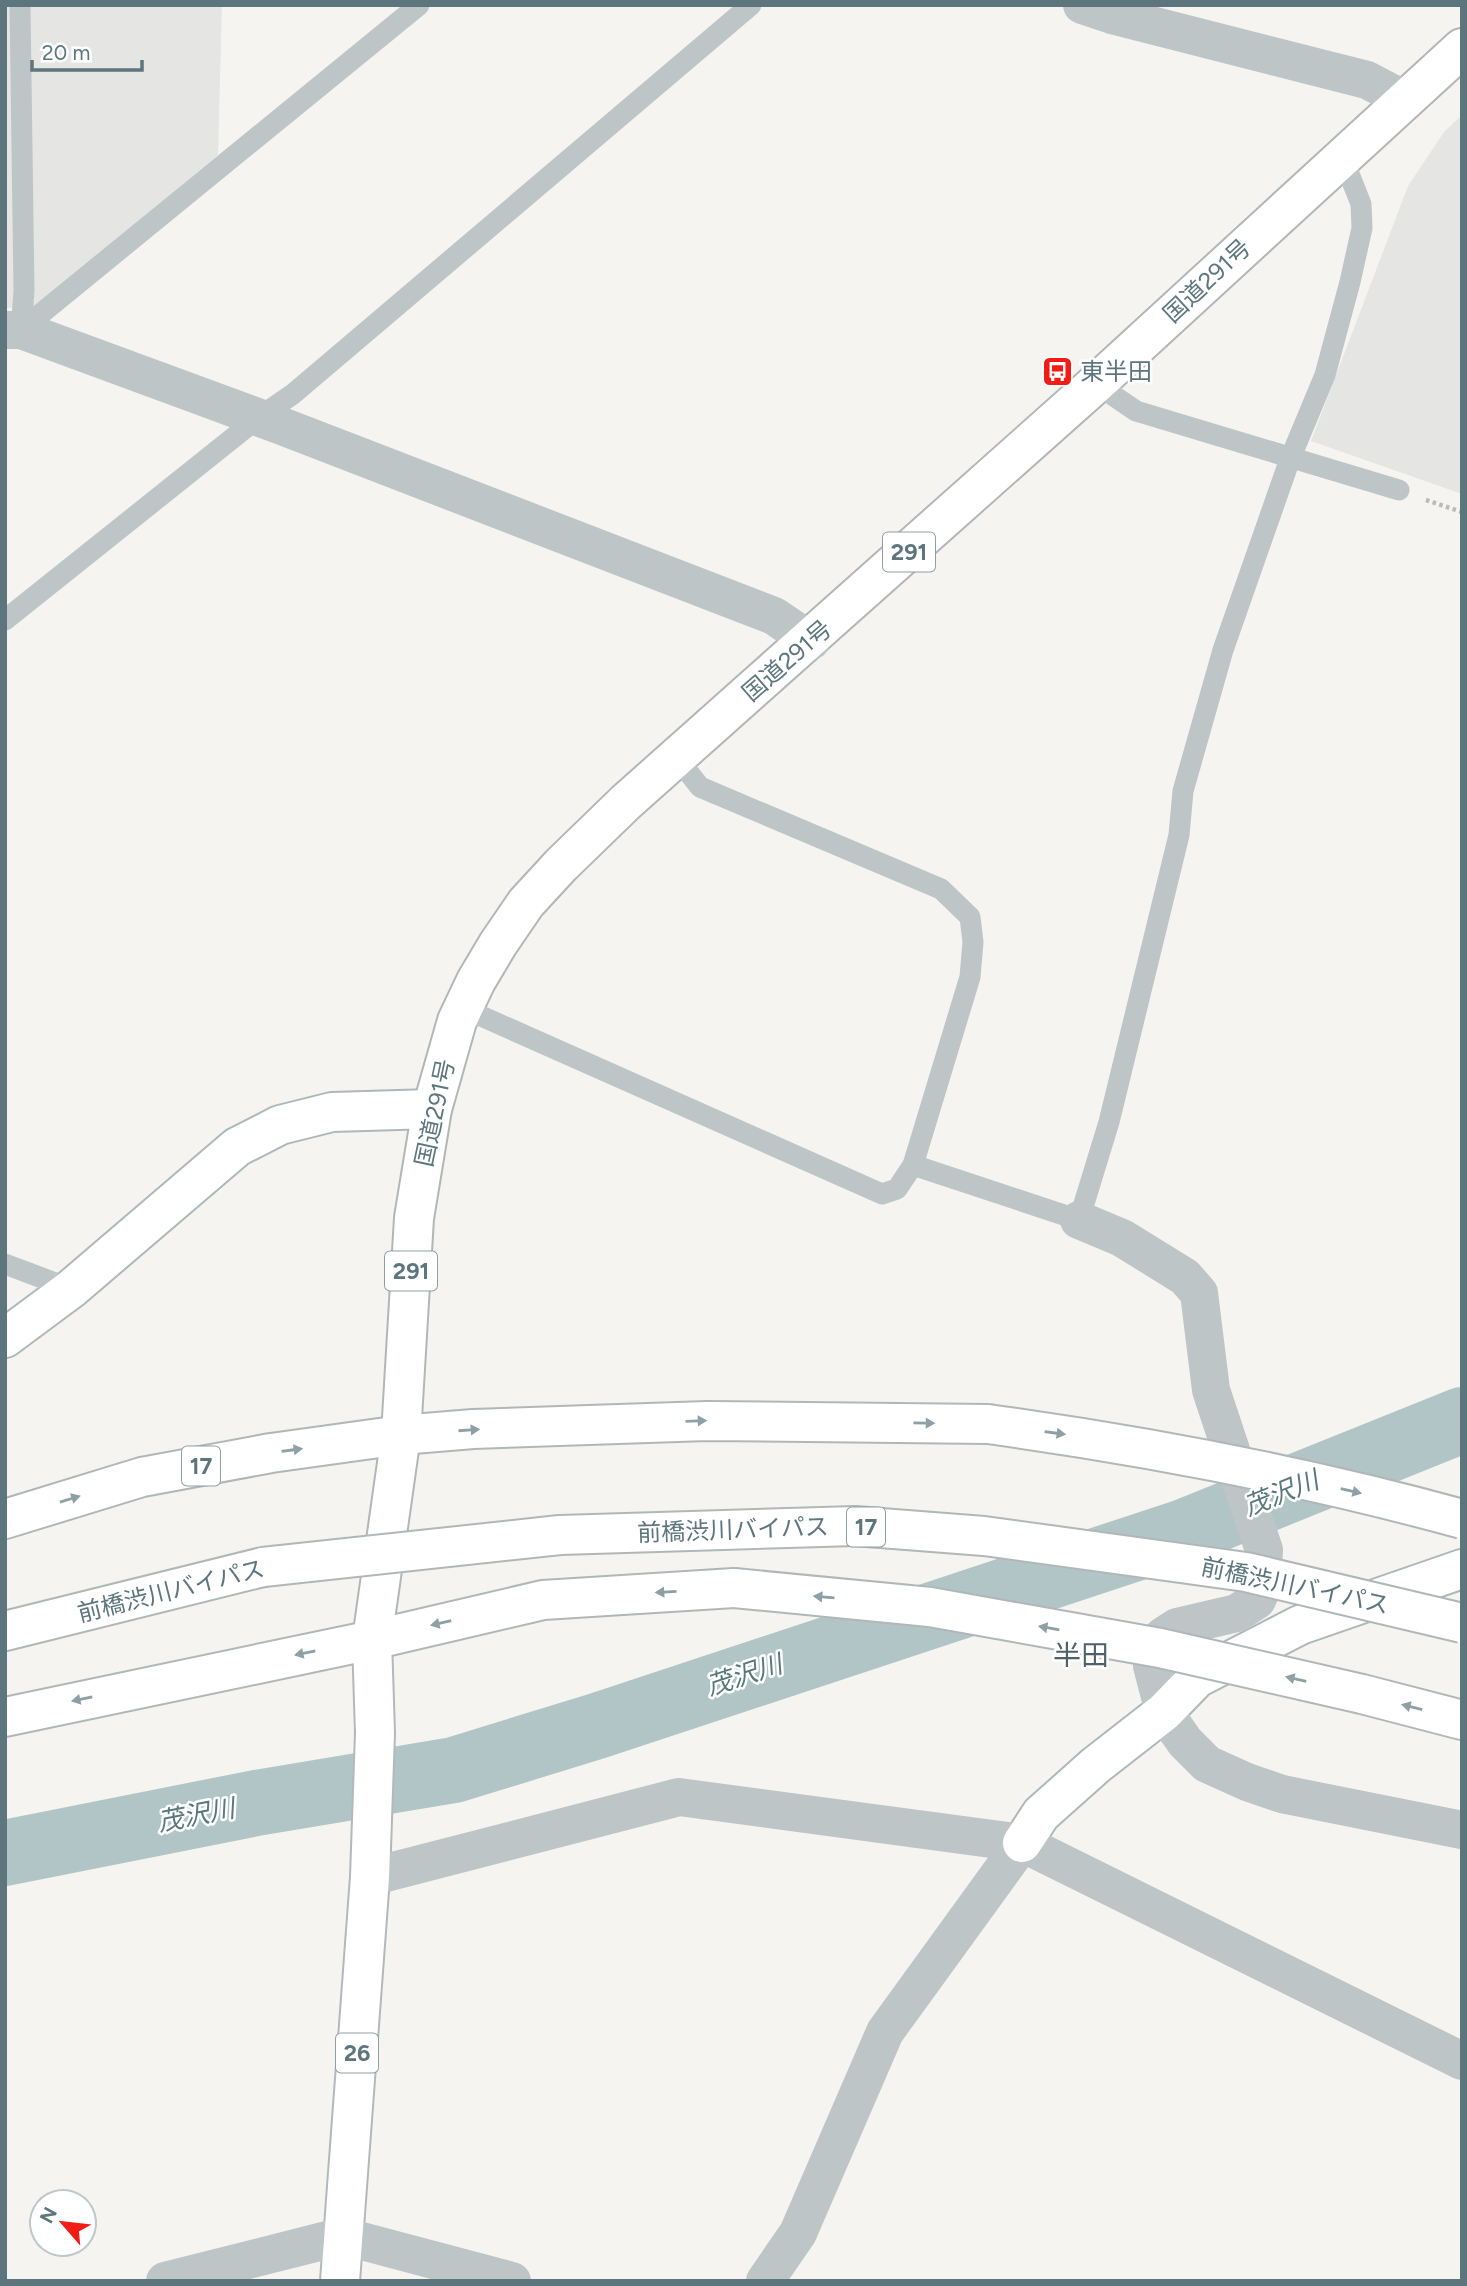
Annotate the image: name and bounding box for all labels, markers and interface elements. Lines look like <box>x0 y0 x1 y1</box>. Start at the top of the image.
scale bar <box>32 28 142 72</box>
text: 20 m <box>42 40 90 65</box>
street label: 国道291号 <box>1157 233 1256 328</box>
bus stop icon: 東半田 <box>1040 355 1074 389</box>
place label: 東半田 <box>1080 357 1152 386</box>
road number: 291 <box>883 532 935 572</box>
street label: 国道291号 <box>736 614 837 707</box>
street label: 国道291号 <box>409 1057 460 1169</box>
road number: 291 <box>385 1252 437 1290</box>
one-way arrow <box>686 1416 708 1427</box>
one-way arrow <box>913 1417 935 1429</box>
one-way arrow <box>458 1424 480 1435</box>
one-way arrow <box>1044 1428 1066 1439</box>
one-way arrow <box>281 1445 303 1456</box>
road number: 17 <box>182 1446 220 1485</box>
water label: 茂沢川 <box>1239 1462 1326 1522</box>
one-way arrow <box>1340 1486 1362 1497</box>
one-way arrow <box>60 1494 81 1504</box>
road number: 17 <box>847 1508 885 1546</box>
street label: 前橋渋川バイパス <box>637 1512 829 1547</box>
street label: 前橋渋川バイパス <box>1198 1551 1392 1620</box>
street label: 前橋渋川バイパス <box>74 1553 267 1628</box>
one-way arrow <box>655 1587 677 1598</box>
one-way arrow <box>813 1591 835 1602</box>
one-way arrow <box>430 1618 452 1629</box>
one-way arrow <box>1038 1622 1060 1633</box>
district label: 半田 <box>1053 1638 1109 1672</box>
water label: 茂沢川 <box>702 1647 789 1702</box>
one-way arrow <box>294 1648 316 1659</box>
one-way arrow <box>1285 1673 1307 1684</box>
one-way arrow <box>71 1694 93 1705</box>
one-way arrow <box>1401 1701 1423 1712</box>
water label: 茂沢川 <box>155 1791 240 1838</box>
road number: 26 <box>336 2034 378 2072</box>
north arrow <box>28 2188 98 2258</box>
text: N <box>35 2203 62 2227</box>

